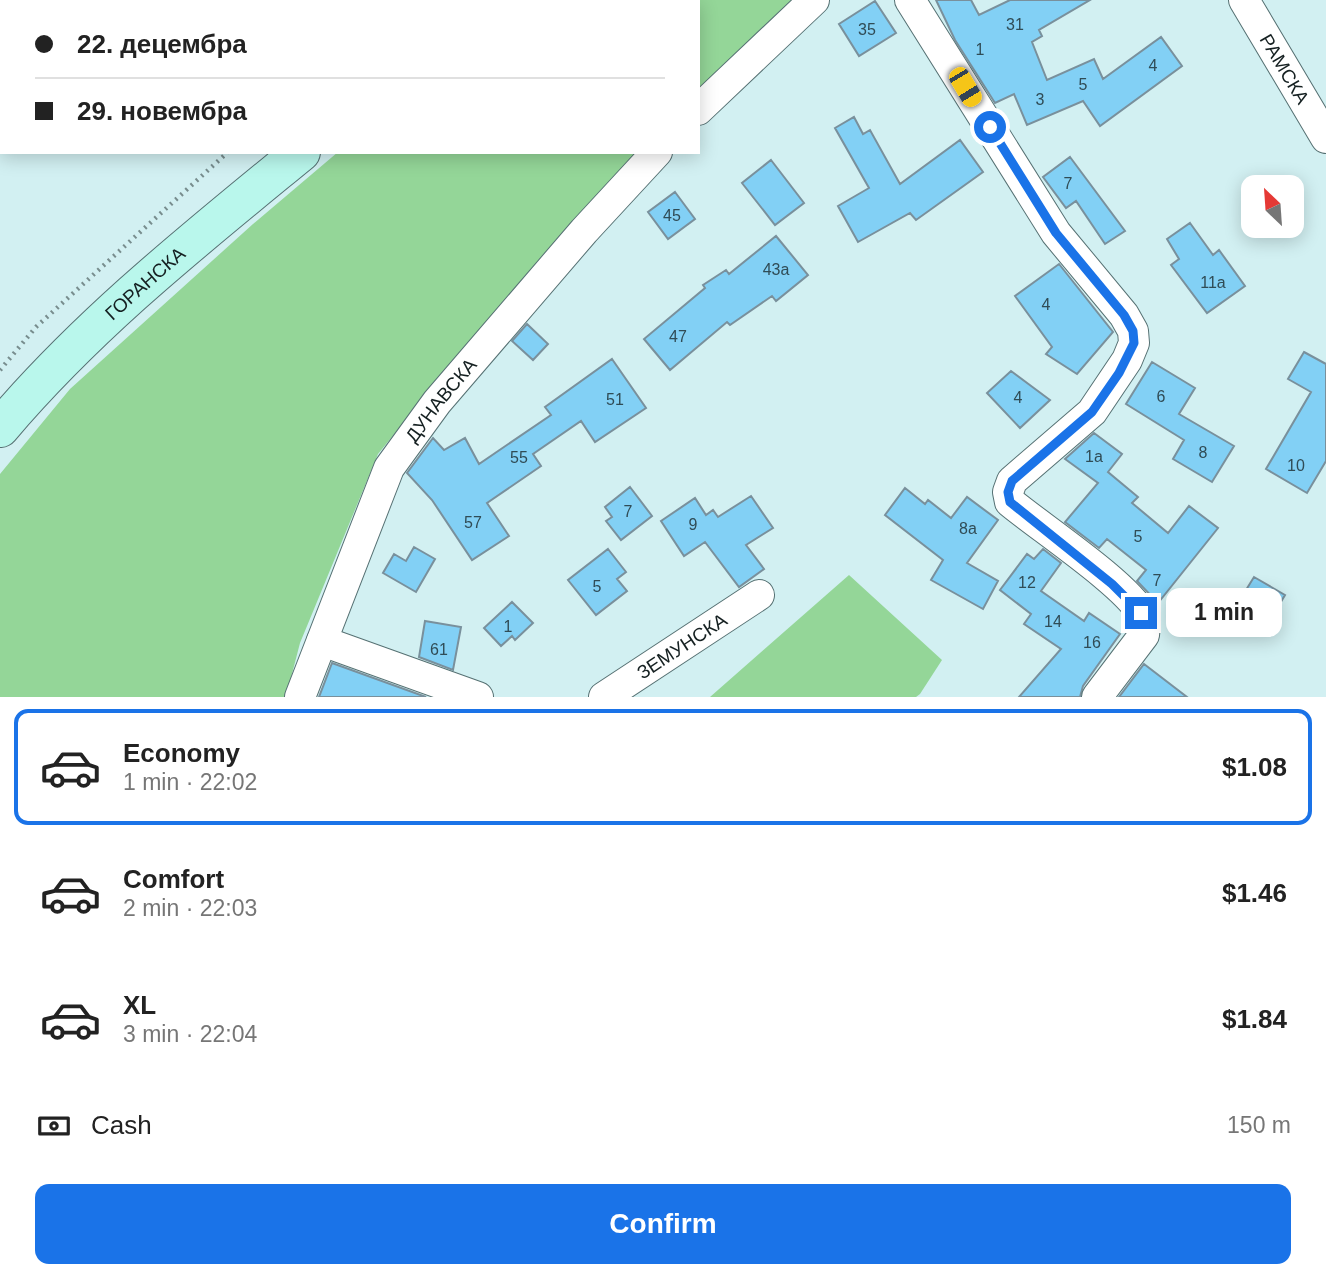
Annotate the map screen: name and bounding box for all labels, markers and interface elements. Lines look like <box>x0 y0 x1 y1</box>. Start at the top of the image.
house number: 31 <box>1006 16 1024 33</box>
house number: 35 <box>858 21 876 38</box>
text: 22. децембра <box>77 29 247 59</box>
street label: РАМСКА <box>1256 30 1313 108</box>
house number: 1 <box>976 41 985 58</box>
house number: 4 <box>1149 57 1158 74</box>
car <box>946 64 985 110</box>
house number: 5 <box>1079 76 1088 93</box>
house number: 3 <box>1036 91 1045 108</box>
text: 29. новембра <box>77 96 247 126</box>
route start <box>974 111 1006 143</box>
house number: 7 <box>1064 175 1073 192</box>
north arrow <box>1241 175 1304 238</box>
map controls <box>1241 175 1304 238</box>
house number: 45 <box>663 207 681 224</box>
street label: ГОРАНСКА <box>101 243 189 324</box>
house number: 43a <box>763 261 789 278</box>
house number: 11a <box>1200 274 1226 291</box>
house number: 4 <box>1042 296 1051 313</box>
house number: 47 <box>669 328 687 345</box>
street label: ДУНАВСКА <box>401 354 481 446</box>
house number: 6 <box>1157 388 1166 405</box>
house number: 4 <box>1014 389 1023 406</box>
house number: 51 <box>606 391 624 408</box>
house number: 8 <box>1199 444 1208 461</box>
house number: 1a <box>1085 448 1103 465</box>
house number: 55 <box>510 449 528 466</box>
house number: 10 <box>1287 457 1305 474</box>
house number: 7 <box>624 503 633 520</box>
house number: 57 <box>464 514 482 531</box>
house number: 9 <box>689 516 698 533</box>
house number: 8a <box>959 520 977 537</box>
house number: 5 <box>1134 528 1143 545</box>
house number: 7 <box>1153 572 1162 589</box>
house number: 12 <box>1018 574 1036 591</box>
house number: 5 <box>593 578 602 595</box>
callout: 1 min <box>1166 588 1281 638</box>
route end <box>1125 597 1157 629</box>
text: 1 min <box>1194 599 1254 625</box>
street label: ЗЕМУНСКА <box>633 609 731 683</box>
house number: 14 <box>1044 613 1062 630</box>
house number: 1 <box>504 618 513 635</box>
house number: 16 <box>1083 634 1101 651</box>
house number: 61 <box>430 641 448 658</box>
icon: car <box>39 736 102 799</box>
text: Economy <box>123 738 240 768</box>
text: $1.08 <box>1222 752 1287 782</box>
text: 1 min · 22:02 <box>123 769 257 795</box>
icon: car <box>39 862 102 925</box>
text: Comfort <box>123 864 224 894</box>
text: $1.46 <box>1222 878 1287 908</box>
text: 2 min · 22:03 <box>123 895 257 921</box>
icon: car <box>39 988 102 1051</box>
text: XL <box>123 990 156 1020</box>
text: $1.84 <box>1222 1004 1287 1034</box>
text: 3 min · 22:04 <box>123 1021 257 1047</box>
icon: cash <box>35 1107 73 1145</box>
text: Cash <box>91 1110 152 1140</box>
text: 150 m <box>1227 1112 1291 1138</box>
button: Confirm <box>35 1184 1291 1264</box>

